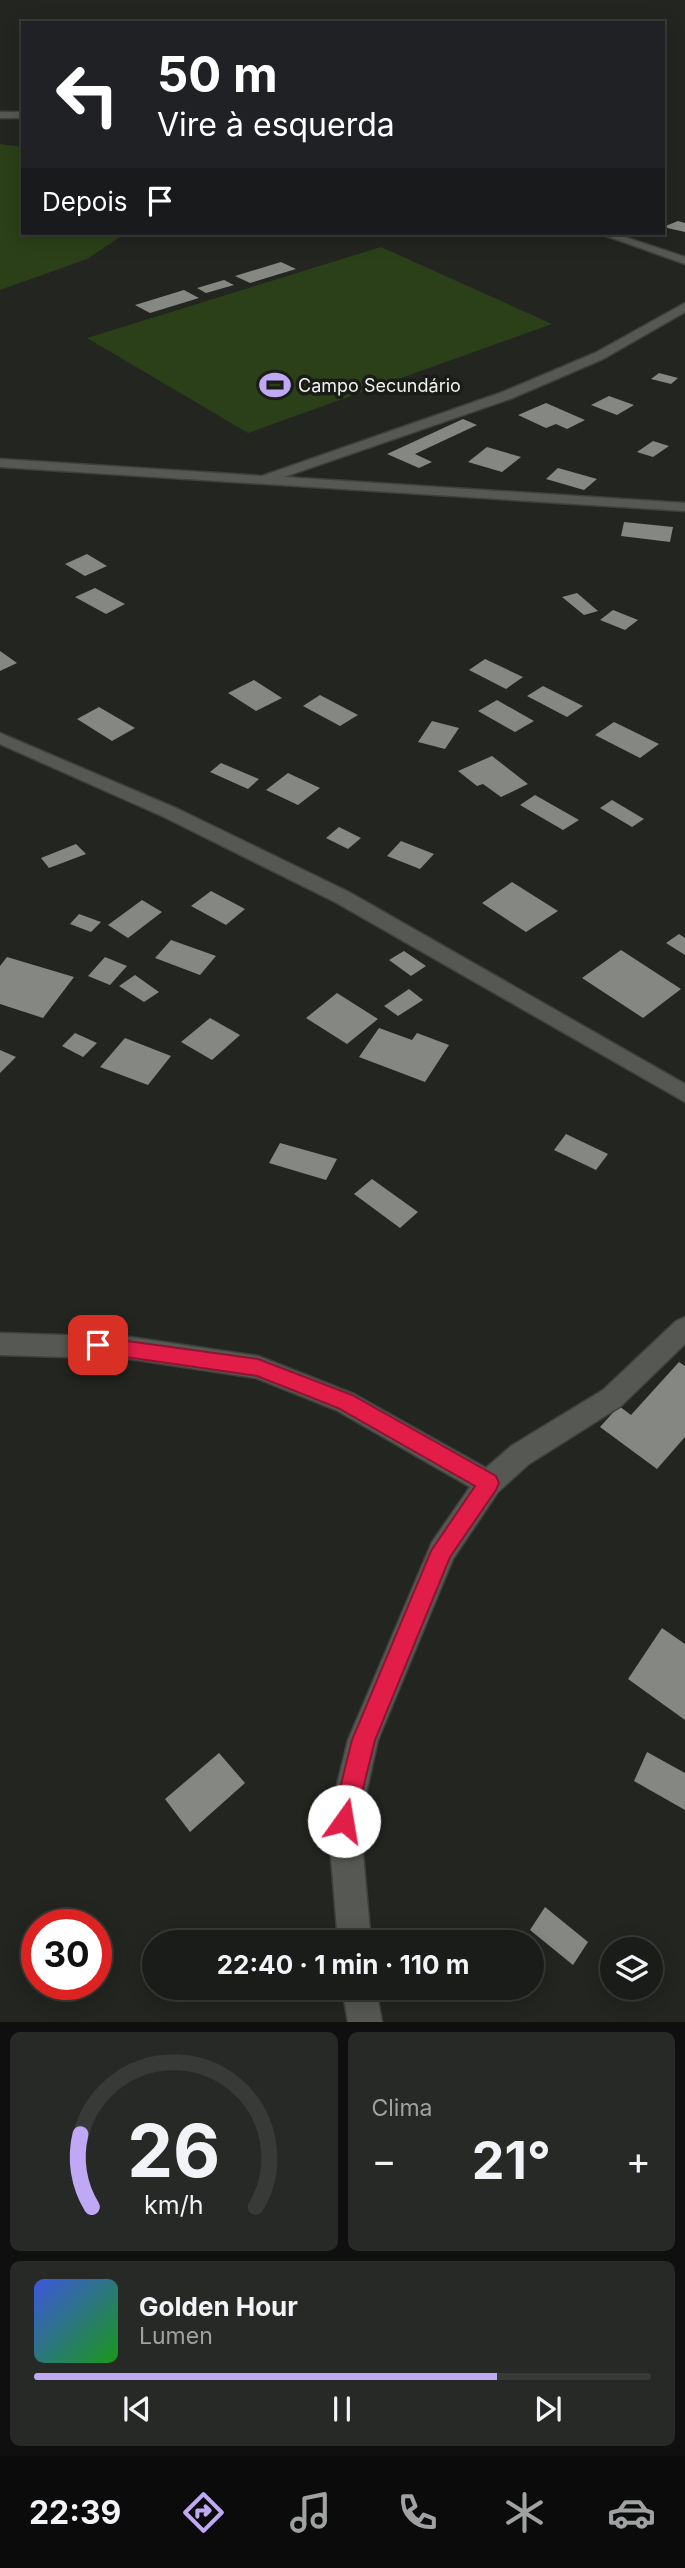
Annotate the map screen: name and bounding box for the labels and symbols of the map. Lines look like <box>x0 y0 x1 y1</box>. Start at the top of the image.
sports icon: Campo Secundário <box>258 368 292 402</box>
place label: Campo Secundário <box>298 375 461 396</box>
pin <box>68 1315 128 1375</box>
position arrow <box>307 1784 381 1858</box>
speed limit sign: 30 <box>21 1909 112 2000</box>

